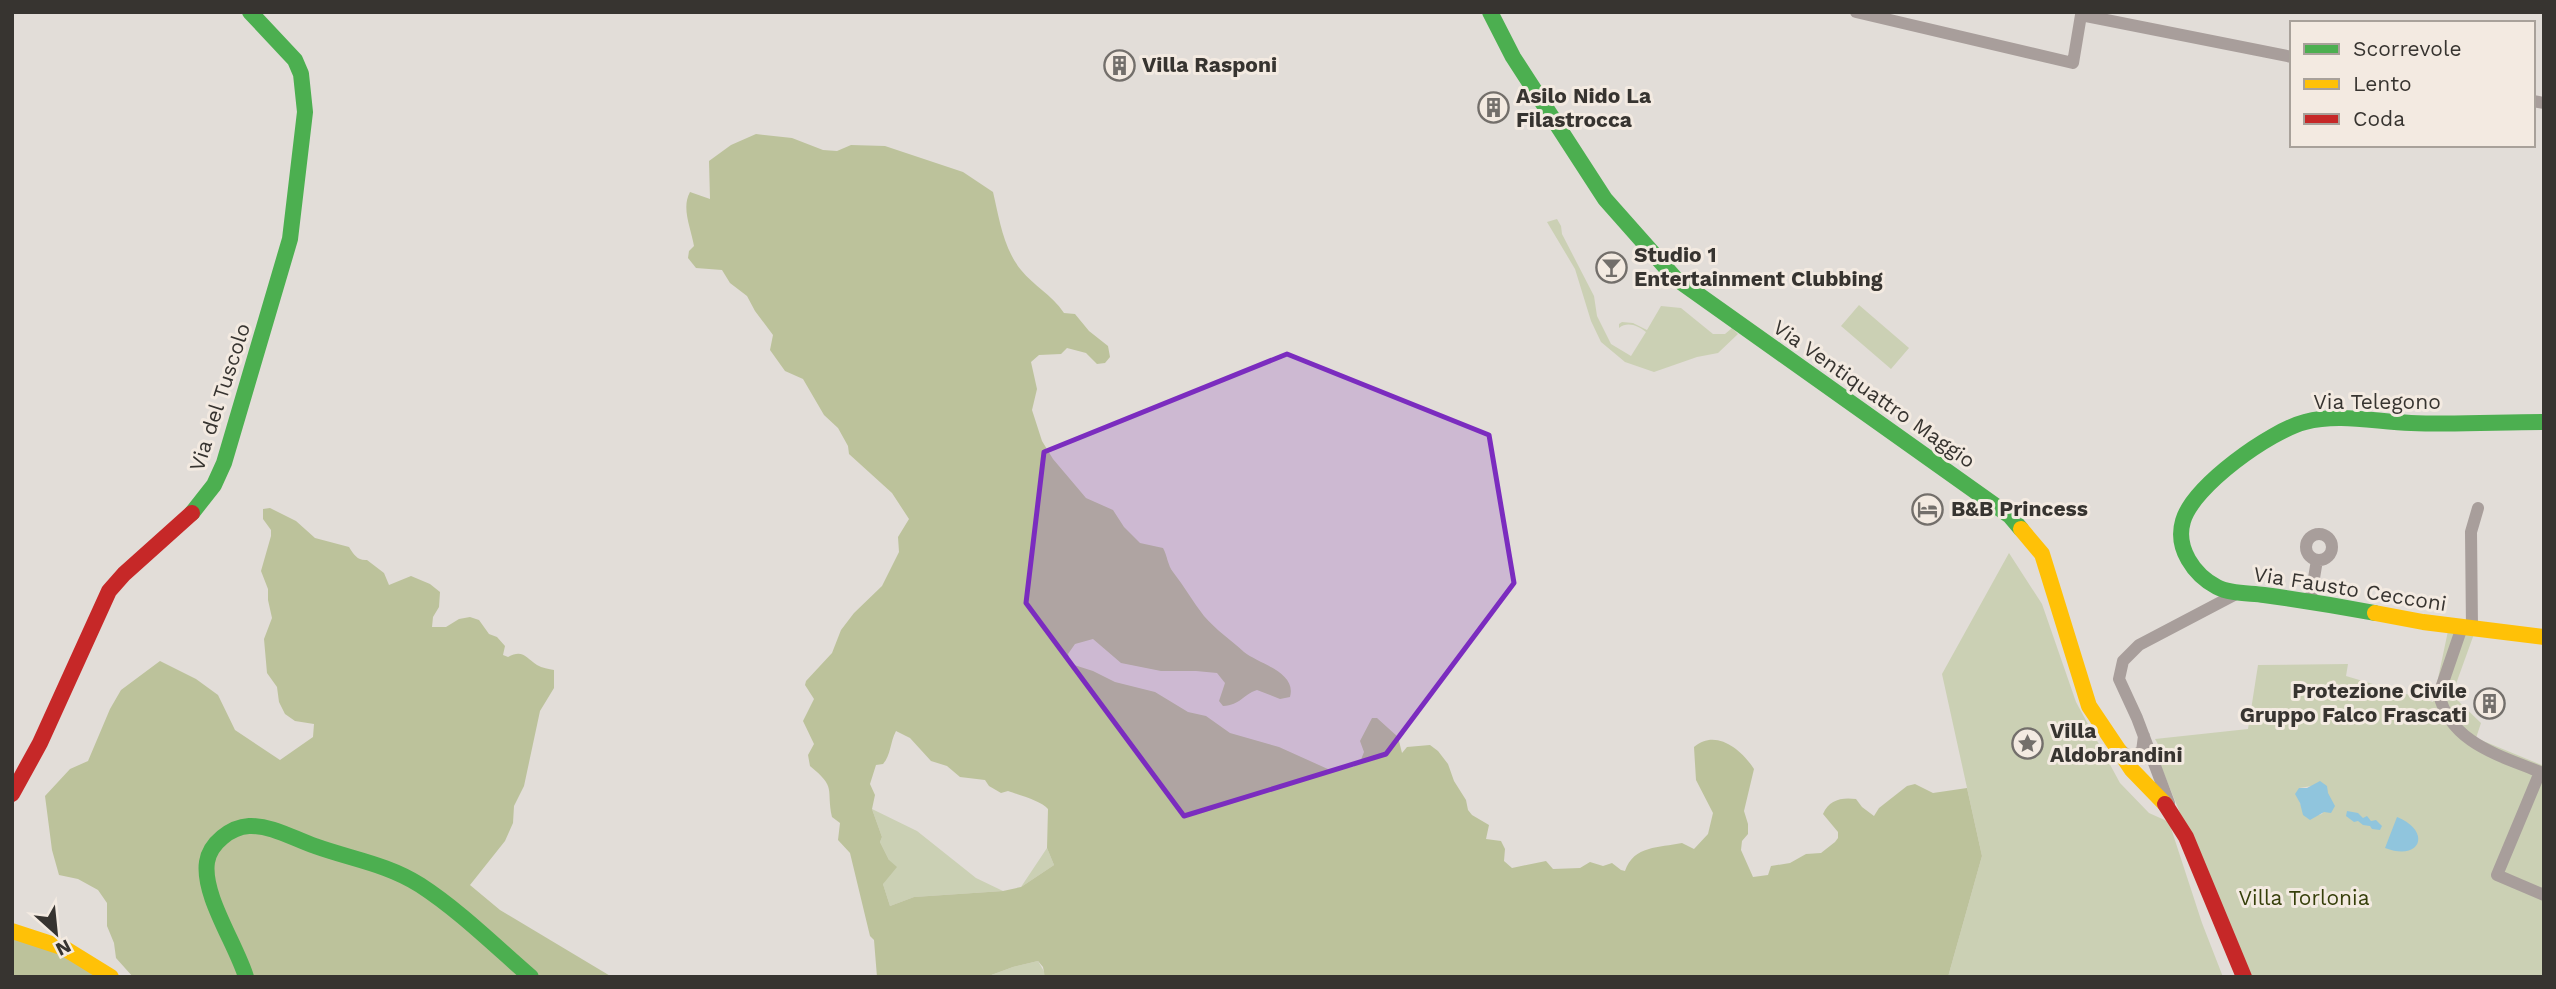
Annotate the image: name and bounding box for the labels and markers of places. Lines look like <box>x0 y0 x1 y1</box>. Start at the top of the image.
building icon: Villa Rasponi <box>1102 48 1136 82</box>
place label: Villa Rasponi <box>1142 52 1277 77</box>
place label: Asilo Nido La Filastrocca <box>1516 83 1652 132</box>
building icon: Asilo Nido La Filastrocca <box>1476 91 1510 125</box>
place label: Studio 1 Entertainment Clubbing <box>1634 242 1883 291</box>
bar icon: Studio 1 Entertainment Clubbing <box>1594 250 1628 284</box>
hotel icon: B&B Princess <box>1911 492 1945 526</box>
place label: B&B Princess <box>1951 496 2088 521</box>
place label: Protezione Civile Gruppo Falco Frascati <box>2240 678 2467 727</box>
building icon: Protezione Civile Gruppo Falco Frascati <box>2473 686 2507 720</box>
place label: Villa Aldobrandini <box>2050 718 2183 767</box>
place icon: Villa Aldobrandini <box>2010 726 2044 760</box>

